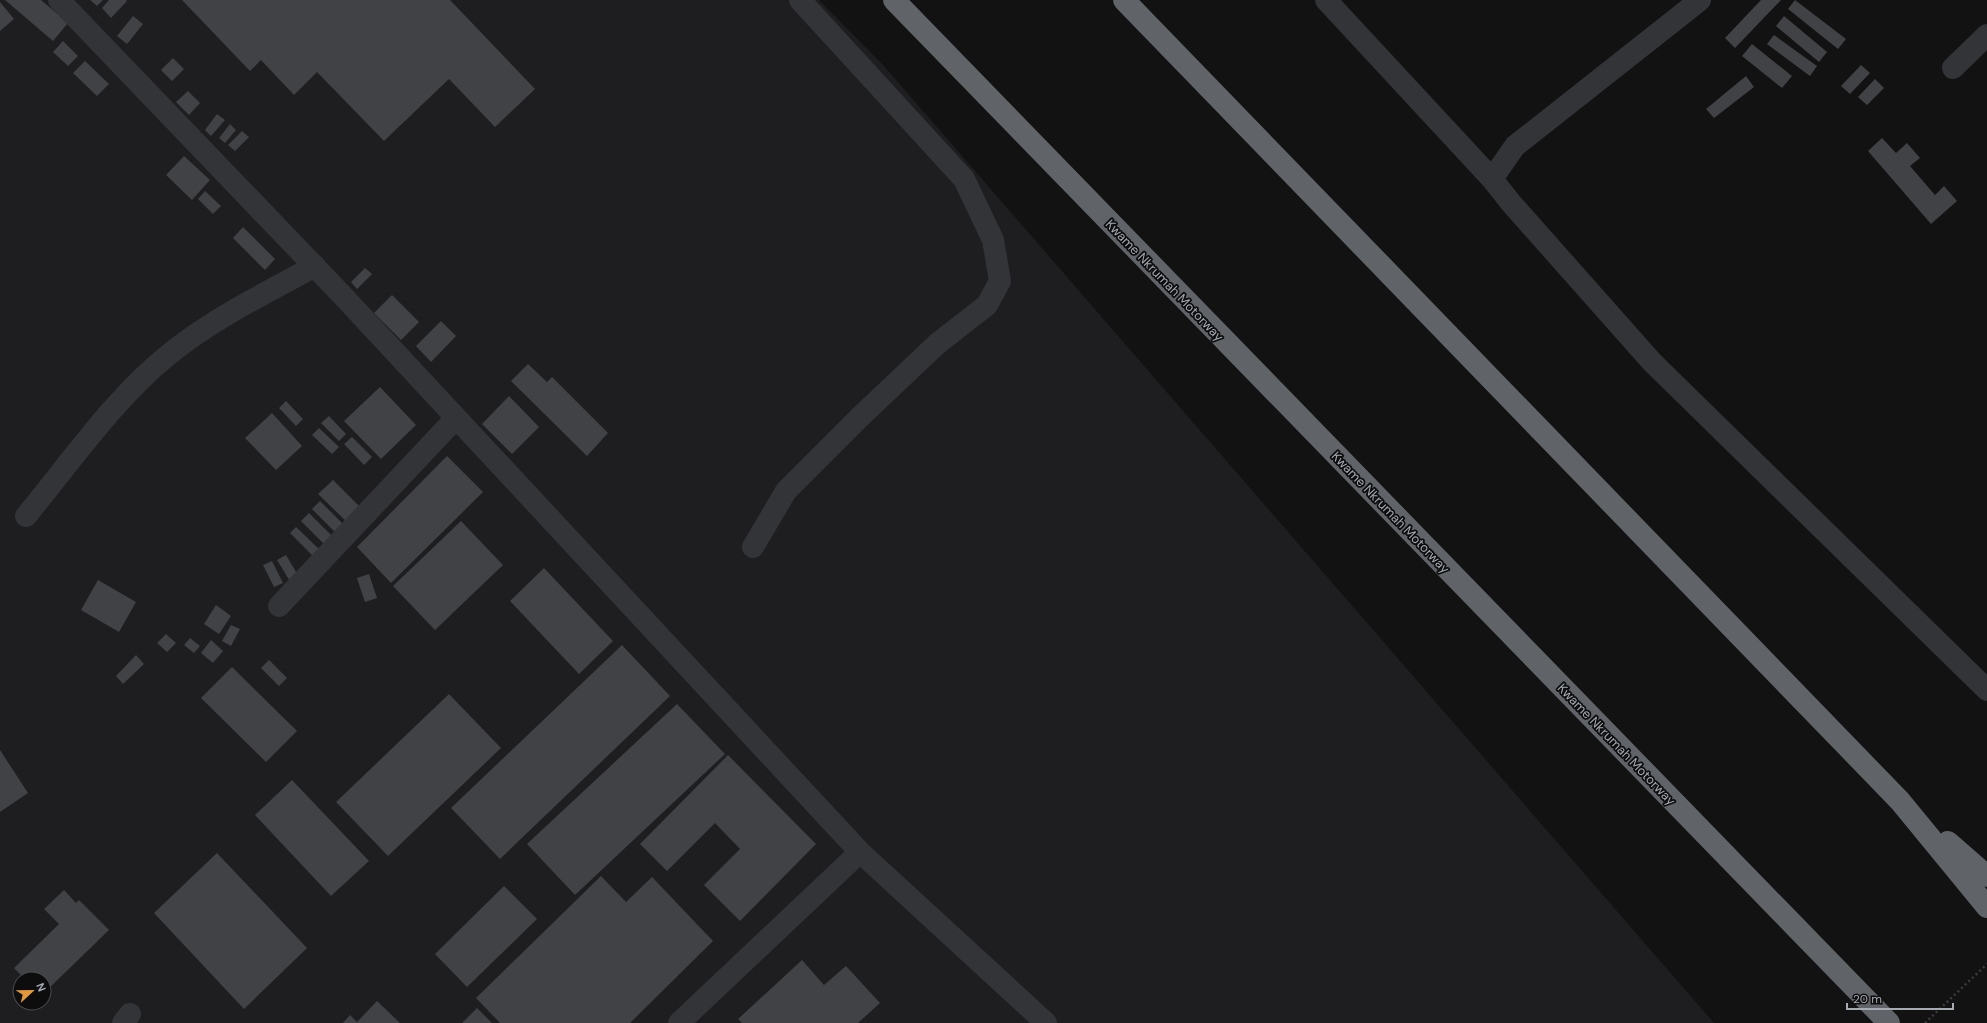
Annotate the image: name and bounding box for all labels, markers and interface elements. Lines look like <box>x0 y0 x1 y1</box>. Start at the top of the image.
street label: Kwame Nkrumah Motorway <box>1102 216 1227 345</box>
street label: Kwame Nkrumah Motorway <box>1328 448 1453 577</box>
street label: Kwame Nkrumah Motorway <box>1554 680 1679 809</box>
north arrow <box>12 971 52 1011</box>
text: N <box>33 981 49 994</box>
scale bar <box>1847 985 1953 1011</box>
text: 20 m <box>1853 991 1882 1007</box>

